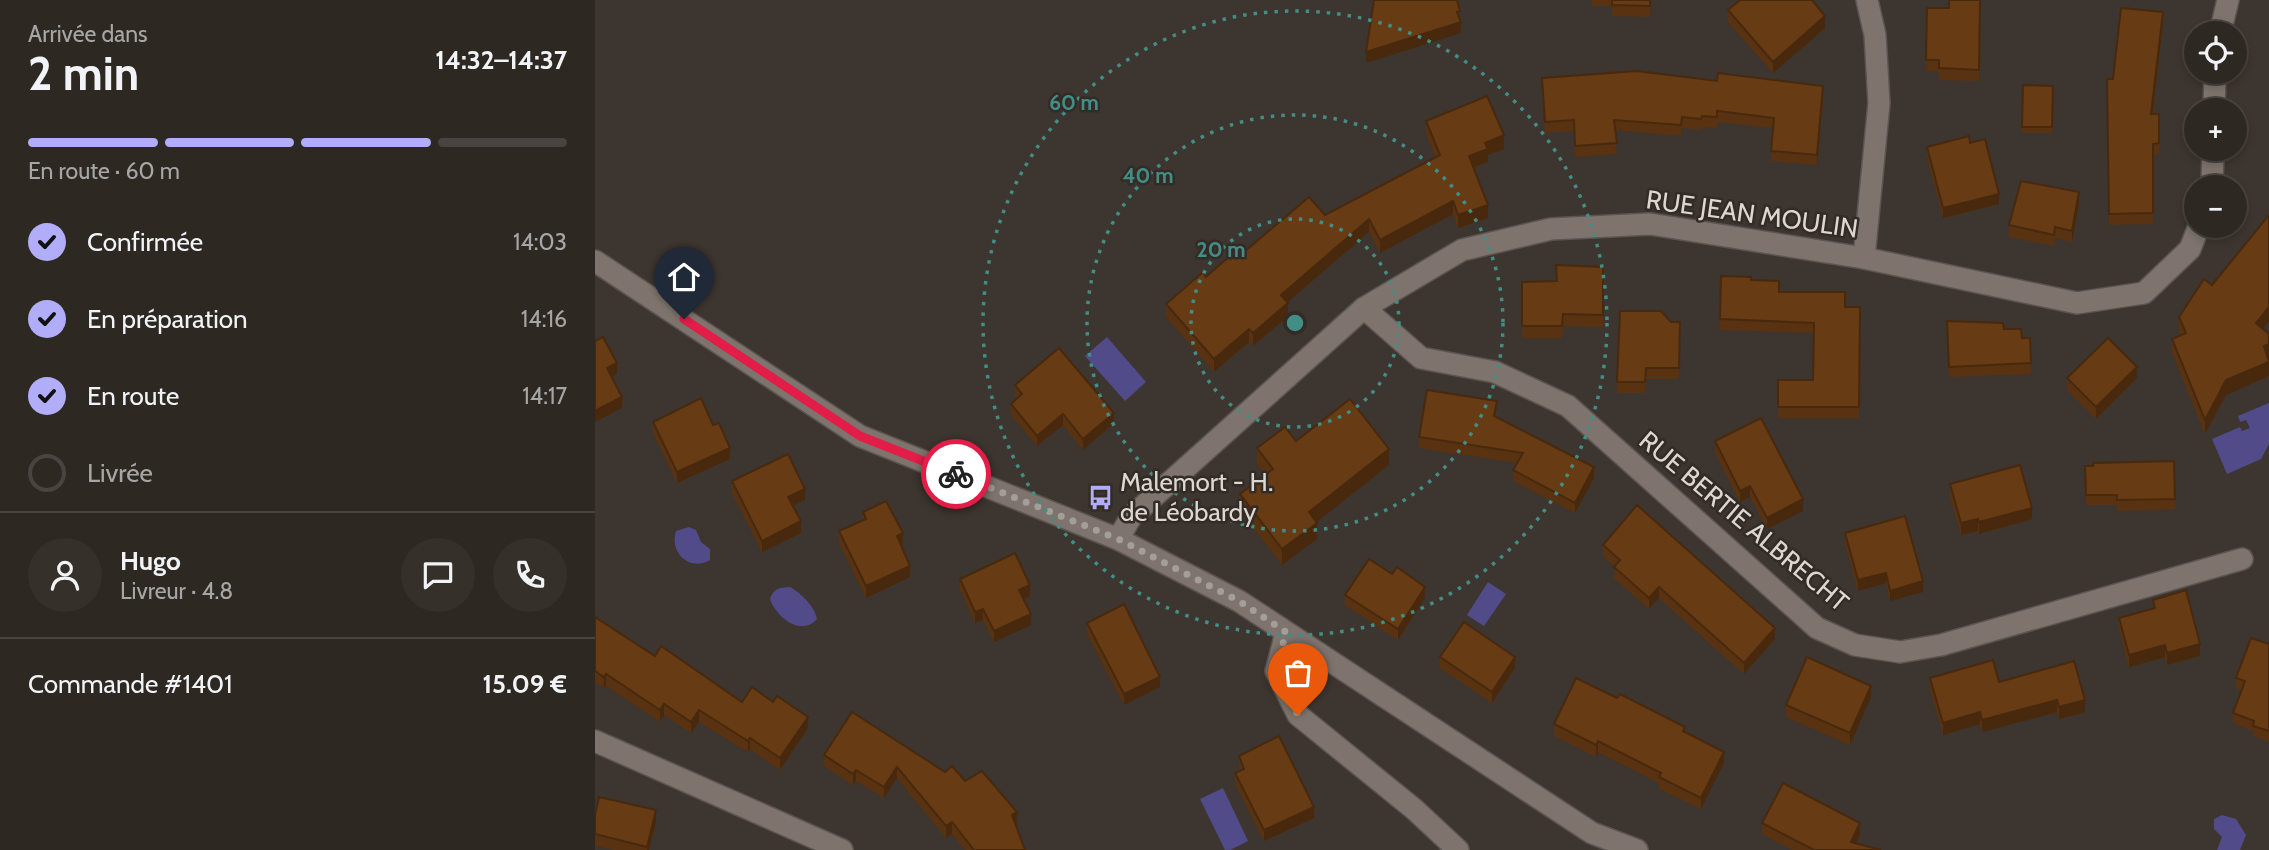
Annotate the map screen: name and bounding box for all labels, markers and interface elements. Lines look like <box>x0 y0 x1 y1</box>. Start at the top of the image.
text: Arrivée dans <box>28 20 148 48</box>
map controls <box>2184 21 2247 238</box>
button: locate <box>2184 21 2247 84</box>
text: 14:32–14:37 <box>435 44 567 76</box>
text: 2 min <box>28 46 139 102</box>
text: 60 m <box>1049 90 1099 115</box>
button: + <box>2184 98 2247 161</box>
text: En route · 60 m <box>28 157 180 185</box>
text: 40 m <box>1123 163 1173 188</box>
button: − <box>2184 175 2247 238</box>
street label: RUE JEAN MOULIN <box>1644 183 1860 245</box>
icon: check <box>28 223 66 261</box>
text: Confirmée <box>87 226 203 258</box>
text: 14:03 <box>513 228 567 256</box>
text: 20 m <box>1197 237 1245 262</box>
pin <box>654 247 714 319</box>
icon: home <box>665 258 703 296</box>
icon: check <box>28 300 66 338</box>
text: En préparation <box>87 303 248 335</box>
text: 14:16 <box>521 305 567 333</box>
centre of rings <box>1283 311 1307 335</box>
icon: check <box>28 377 66 415</box>
text: En route <box>87 380 179 412</box>
text: 14:17 <box>522 382 567 410</box>
street label: RUE BERTIE ALBRECHT <box>1633 424 1855 618</box>
courier <box>921 439 991 509</box>
icon: bike <box>937 455 975 493</box>
text: Livrée <box>87 457 153 489</box>
place label: Malemort - H. de Léobardy <box>1120 466 1273 528</box>
bus stop icon: Malemort - H. de Léobardy <box>1086 483 1114 511</box>
button: person <box>28 538 102 612</box>
button: chat <box>401 538 475 612</box>
button: phone <box>493 538 567 612</box>
text: Hugo <box>120 545 181 577</box>
text: Livreur · 4.8 <box>120 577 233 605</box>
pin <box>1268 643 1328 715</box>
icon: bag <box>1279 654 1317 692</box>
text: Commande #1401 <box>28 668 233 700</box>
text: 15.09 € <box>482 668 567 700</box>

